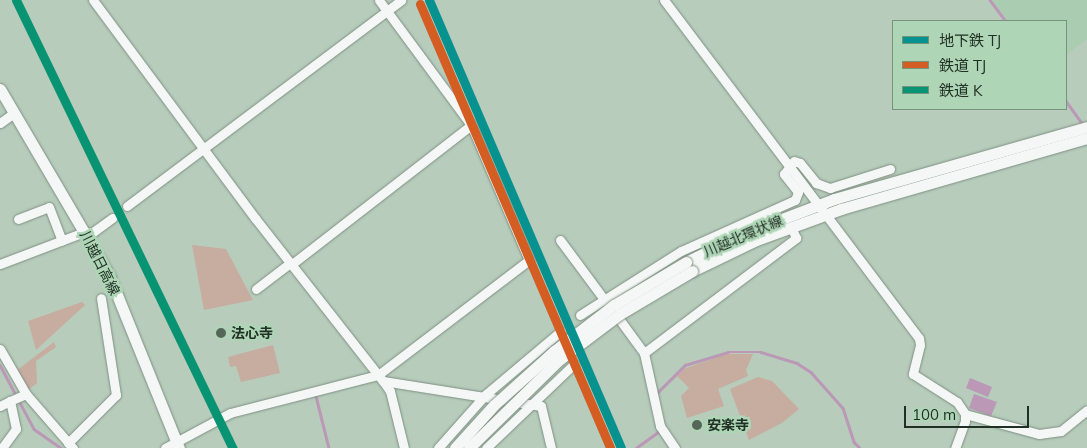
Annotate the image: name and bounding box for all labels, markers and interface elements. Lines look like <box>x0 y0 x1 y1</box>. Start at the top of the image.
legend <box>892 20 1067 110</box>
text: 地下鉄 TJ <box>939 31 1001 50</box>
text: 鉄道 TJ <box>939 56 986 75</box>
text: 鉄道 K <box>939 81 982 100</box>
street label: 川越北環状線 <box>701 212 785 260</box>
street label: 川越日高線 <box>77 228 123 298</box>
place label: 法心寺 <box>231 325 273 341</box>
marker: 法心寺 <box>215 327 227 339</box>
scale bar <box>907 396 1032 428</box>
text: 100 m <box>912 405 956 424</box>
place label: 安楽寺 <box>707 417 749 433</box>
marker: 安楽寺 <box>691 419 703 431</box>

